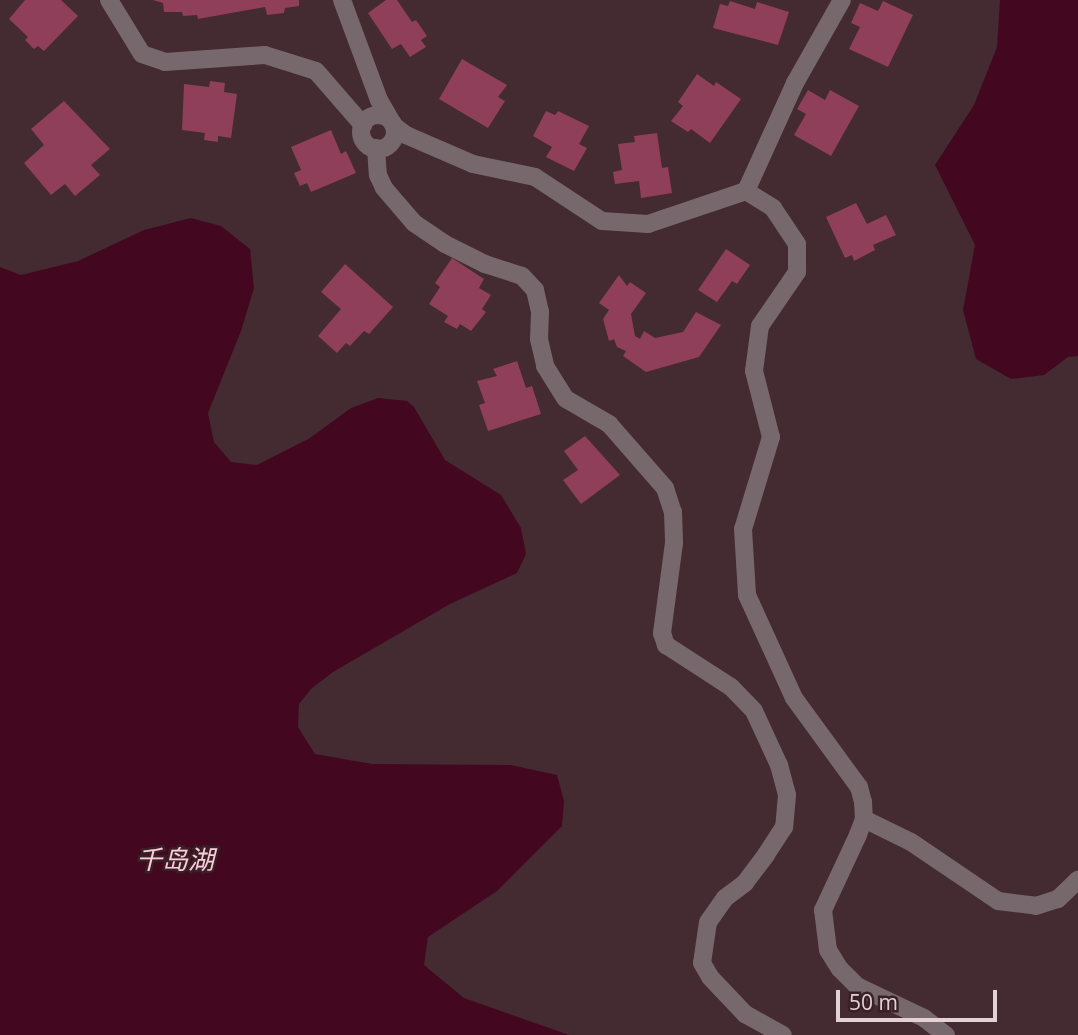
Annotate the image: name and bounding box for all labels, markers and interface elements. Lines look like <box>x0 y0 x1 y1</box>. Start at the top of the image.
water label: 千岛湖 <box>136 844 214 876</box>
scale bar <box>840 976 1001 1020</box>
text: 50 m <box>849 988 898 1016</box>

